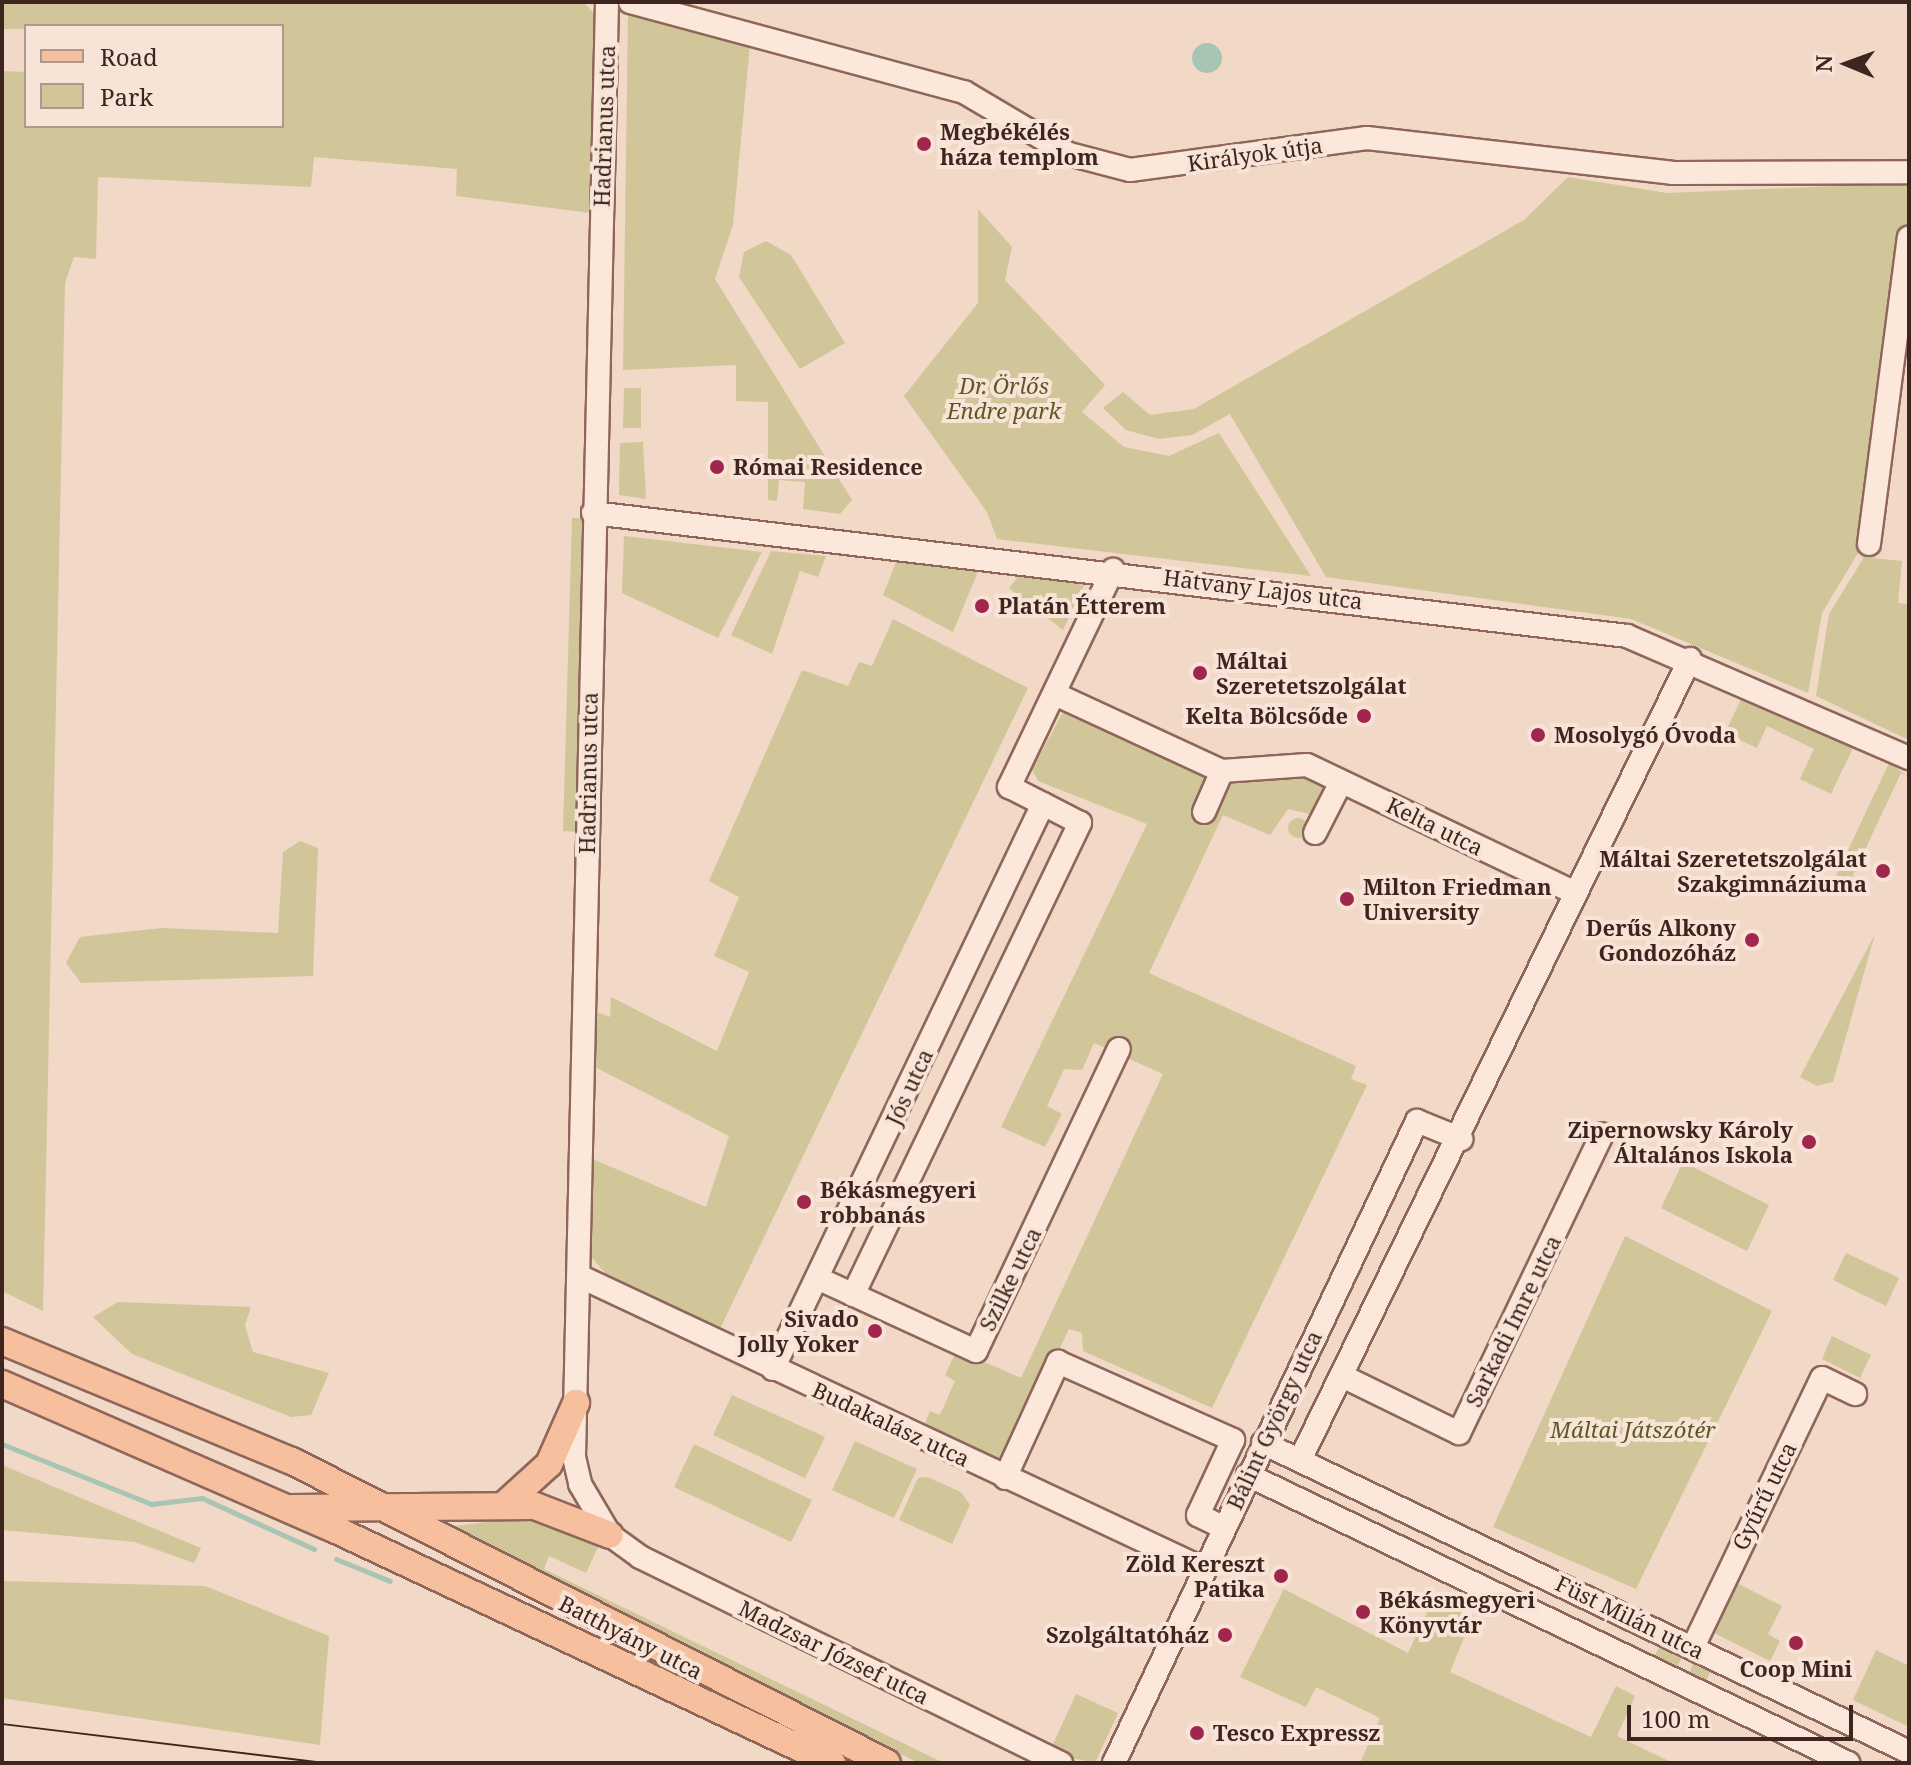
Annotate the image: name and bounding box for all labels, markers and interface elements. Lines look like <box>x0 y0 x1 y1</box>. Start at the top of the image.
legend <box>24 24 284 128</box>
north arrow <box>1807 24 1887 104</box>
text: Road <box>100 40 158 73</box>
street label: Hadrianus utca <box>588 45 620 207</box>
text: N <box>1808 55 1838 73</box>
text: Park <box>100 80 153 113</box>
place label: Megbékélés háza templom <box>940 118 1099 170</box>
street label: Királyok útja <box>1186 131 1324 177</box>
marker: Megbékélés háza templom <box>915 135 933 153</box>
park label: Dr. Örlős Endre park <box>947 372 1061 424</box>
place label: Római Residence <box>733 454 923 480</box>
marker: Római Residence <box>708 458 726 476</box>
street label: Hatvany Lajos utca <box>1162 564 1364 614</box>
place label: Platán Étterem <box>998 593 1166 619</box>
marker: Platán Étterem <box>973 597 991 615</box>
place label: Máltai Szeretetszolgálat <box>1216 647 1406 698</box>
marker: Máltai Szeretetszolgálat <box>1191 664 1209 682</box>
street label: Hadrianus utca <box>573 692 603 854</box>
place label: Kelta Bölcsőde <box>1186 703 1348 729</box>
marker: Kelta Bölcsőde <box>1355 707 1373 725</box>
place label: Mosolygó Óvoda <box>1554 722 1736 748</box>
marker: Mosolygó Óvoda <box>1529 726 1547 744</box>
street label: Kelta utca <box>1382 791 1488 861</box>
place label: Máltai Szeretetszolgálat Szakgimnáziuma <box>1599 845 1867 896</box>
marker: Máltai Szeretetszolgálat Szakgimnáziuma <box>1874 862 1892 880</box>
place label: Milton Friedman University <box>1363 873 1552 924</box>
marker: Milton Friedman University <box>1338 890 1356 908</box>
place label: Derűs Alkony Gondozóház <box>1586 914 1736 966</box>
marker: Derűs Alkony Gondozóház <box>1743 931 1761 949</box>
street label: Jós utca <box>880 1045 938 1129</box>
place label: Zipernowsky Károly Általános Iskola <box>1567 1116 1793 1168</box>
marker: Zipernowsky Károly Általános Iskola <box>1800 1133 1818 1151</box>
place label: Békásmegyeri robbanás <box>820 1176 976 1228</box>
marker: Békásmegyeri robbanás <box>795 1193 813 1211</box>
street label: Szilke utca <box>974 1223 1046 1335</box>
street label: Sarkadi Imre utca <box>1460 1231 1566 1411</box>
place label: Sivado Jolly Yoker <box>738 1305 859 1356</box>
marker: Sivado Jolly Yoker <box>866 1322 884 1340</box>
street label: Bálint György utca <box>1221 1326 1327 1514</box>
street label: Budakalász utca <box>808 1376 974 1472</box>
park label: Máltai Játszótér <box>1550 1417 1716 1443</box>
street label: Gyűrű utca <box>1726 1438 1802 1554</box>
place label: Zöld Kereszt Patika <box>1126 1550 1265 1602</box>
marker: Zöld Kereszt Patika <box>1272 1567 1290 1585</box>
street label: Füst Milán utca <box>1551 1570 1709 1664</box>
place label: Békásmegyeri Könyvtár <box>1379 1586 1535 1638</box>
street label: Batthyány utca <box>555 1590 707 1684</box>
street label: Madzsar József utca <box>735 1594 933 1710</box>
marker: Békásmegyeri Könyvtár <box>1354 1603 1372 1621</box>
place label: Szolgáltatóház <box>1046 1622 1209 1648</box>
marker: Szolgáltatóház <box>1216 1626 1234 1644</box>
marker: Coop Mini <box>1787 1634 1805 1652</box>
place label: Coop Mini <box>1740 1656 1852 1682</box>
scale bar <box>1631 1689 1857 1739</box>
text: 100 m <box>1641 1702 1710 1735</box>
place label: Tesco Expressz <box>1213 1720 1380 1746</box>
marker: Tesco Expressz <box>1188 1724 1206 1742</box>

